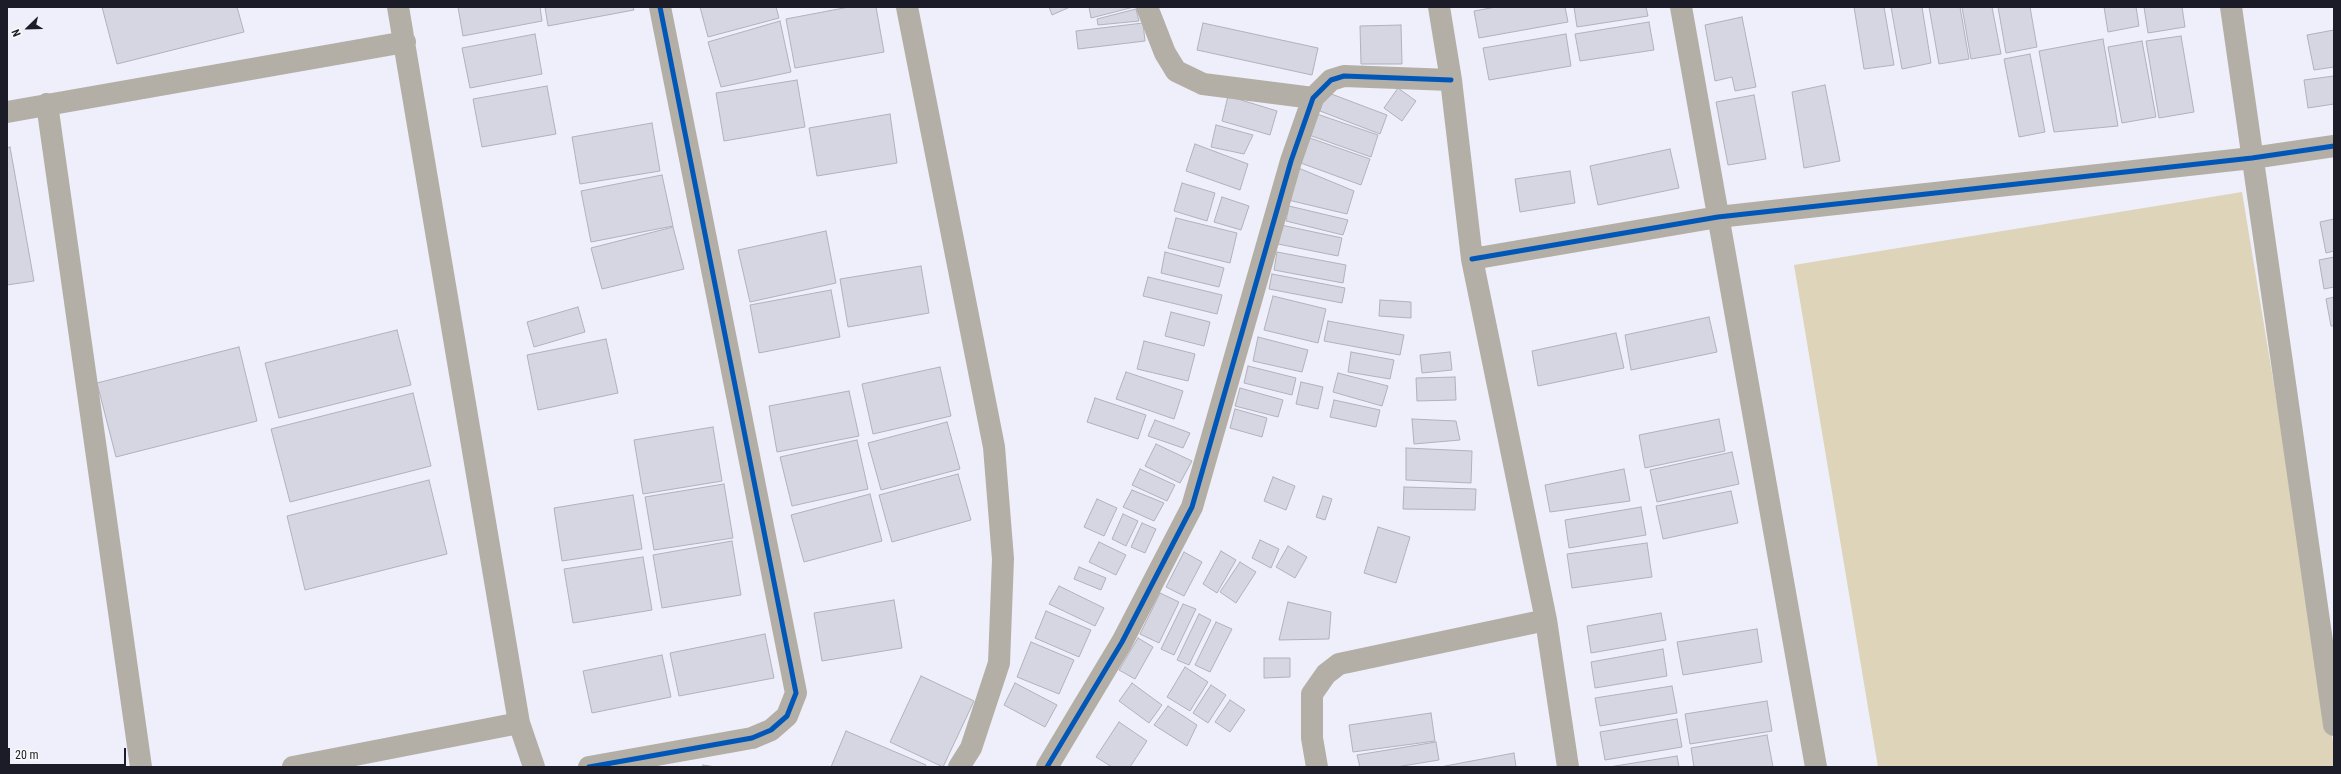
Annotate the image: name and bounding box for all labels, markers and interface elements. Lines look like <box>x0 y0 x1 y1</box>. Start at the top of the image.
north arrow <box>8 8 48 48</box>
text: N <box>9 27 24 39</box>
scale bar <box>10 740 128 766</box>
text: 20 m <box>15 748 39 762</box>

